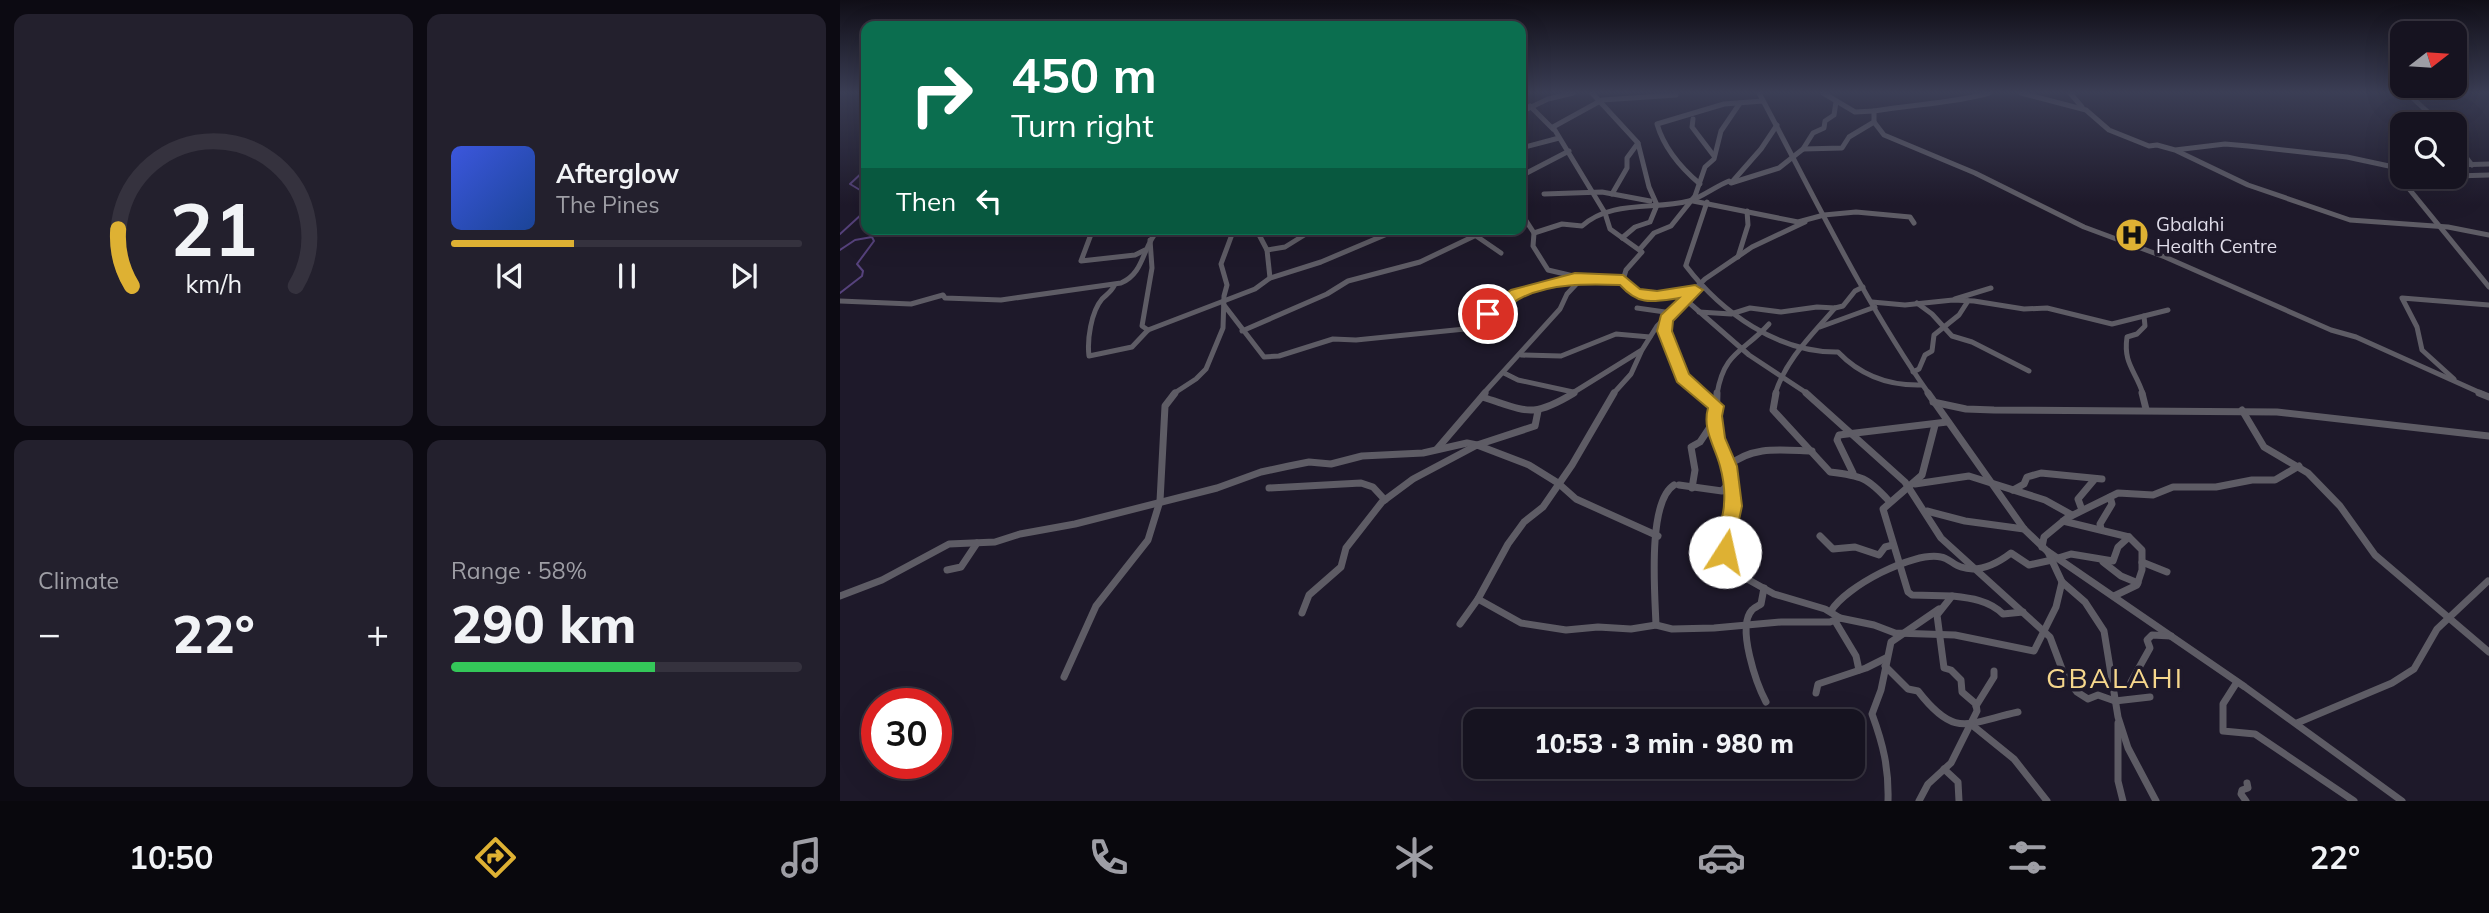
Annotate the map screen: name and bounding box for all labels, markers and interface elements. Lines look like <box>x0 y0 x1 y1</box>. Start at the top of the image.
north arrow <box>2390 21 2468 98</box>
map controls <box>2390 21 2467 189</box>
text: 450 m <box>1011 44 1157 105</box>
icon: right <box>896 49 987 140</box>
text: Turn right <box>1011 105 1154 145</box>
button: search <box>2390 112 2467 189</box>
text: Afterglow <box>556 157 679 190</box>
icon: left <box>970 182 1008 220</box>
text: 21 <box>170 184 257 275</box>
text: Then <box>896 185 956 218</box>
text: The Pines <box>556 190 660 219</box>
place label: Gbalahi Health Centre <box>2156 212 2277 258</box>
hospital icon: Gbalahi Health Centre <box>2113 216 2151 254</box>
icon: previous <box>491 257 529 295</box>
icon: pause <box>608 257 646 295</box>
icon: next <box>725 257 763 295</box>
text: km/h <box>185 268 242 299</box>
pin <box>1458 284 1518 344</box>
icon: arrive <box>1469 295 1507 333</box>
position arrow <box>1688 515 1762 589</box>
text: Range · 58% <box>451 556 587 585</box>
text: Climate <box>38 566 119 595</box>
text: 290 km <box>451 591 636 656</box>
text: 22° <box>172 601 255 666</box>
text: − <box>38 609 61 657</box>
text: + <box>366 609 389 657</box>
district label: GBALAHI <box>2046 660 2184 695</box>
speed limit sign: 30 <box>861 688 952 779</box>
text: 10:53 · 3 min · 980 m <box>1534 727 1794 760</box>
icon: directions <box>471 833 520 882</box>
icon: music <box>777 833 826 882</box>
icon: phone <box>1084 833 1133 882</box>
icon: climate <box>1390 833 1439 882</box>
icon: car <box>1697 833 1746 882</box>
icon: filters <box>2003 833 2052 882</box>
text: 10:50 <box>129 837 213 877</box>
text: 22° <box>2310 837 2360 877</box>

